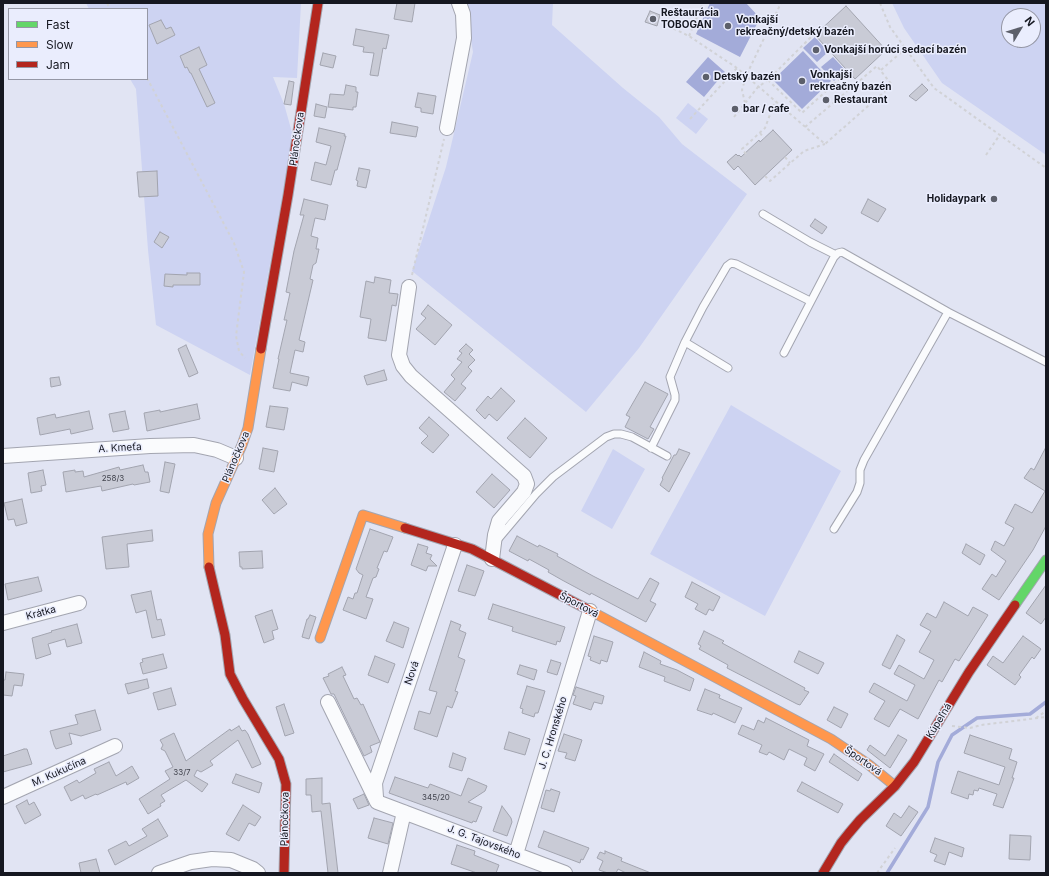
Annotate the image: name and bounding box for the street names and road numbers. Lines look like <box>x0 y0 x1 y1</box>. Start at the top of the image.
street label: Plánočkova <box>287 111 307 167</box>
street label: Plánočkova <box>220 430 252 484</box>
street label: A. Kmeťa <box>98 441 142 455</box>
street label: Športová <box>557 590 601 620</box>
street label: Krátka <box>25 603 57 623</box>
street label: Nová <box>402 659 422 687</box>
street label: J. C. Hronského <box>536 695 570 771</box>
street label: Kúpeľná <box>924 701 954 741</box>
street label: Športová <box>842 744 884 778</box>
street label: M. Kukučína <box>30 755 88 789</box>
street label: Plánočkova <box>279 792 291 846</box>
street label: J. G. Tajovského <box>446 822 522 862</box>

